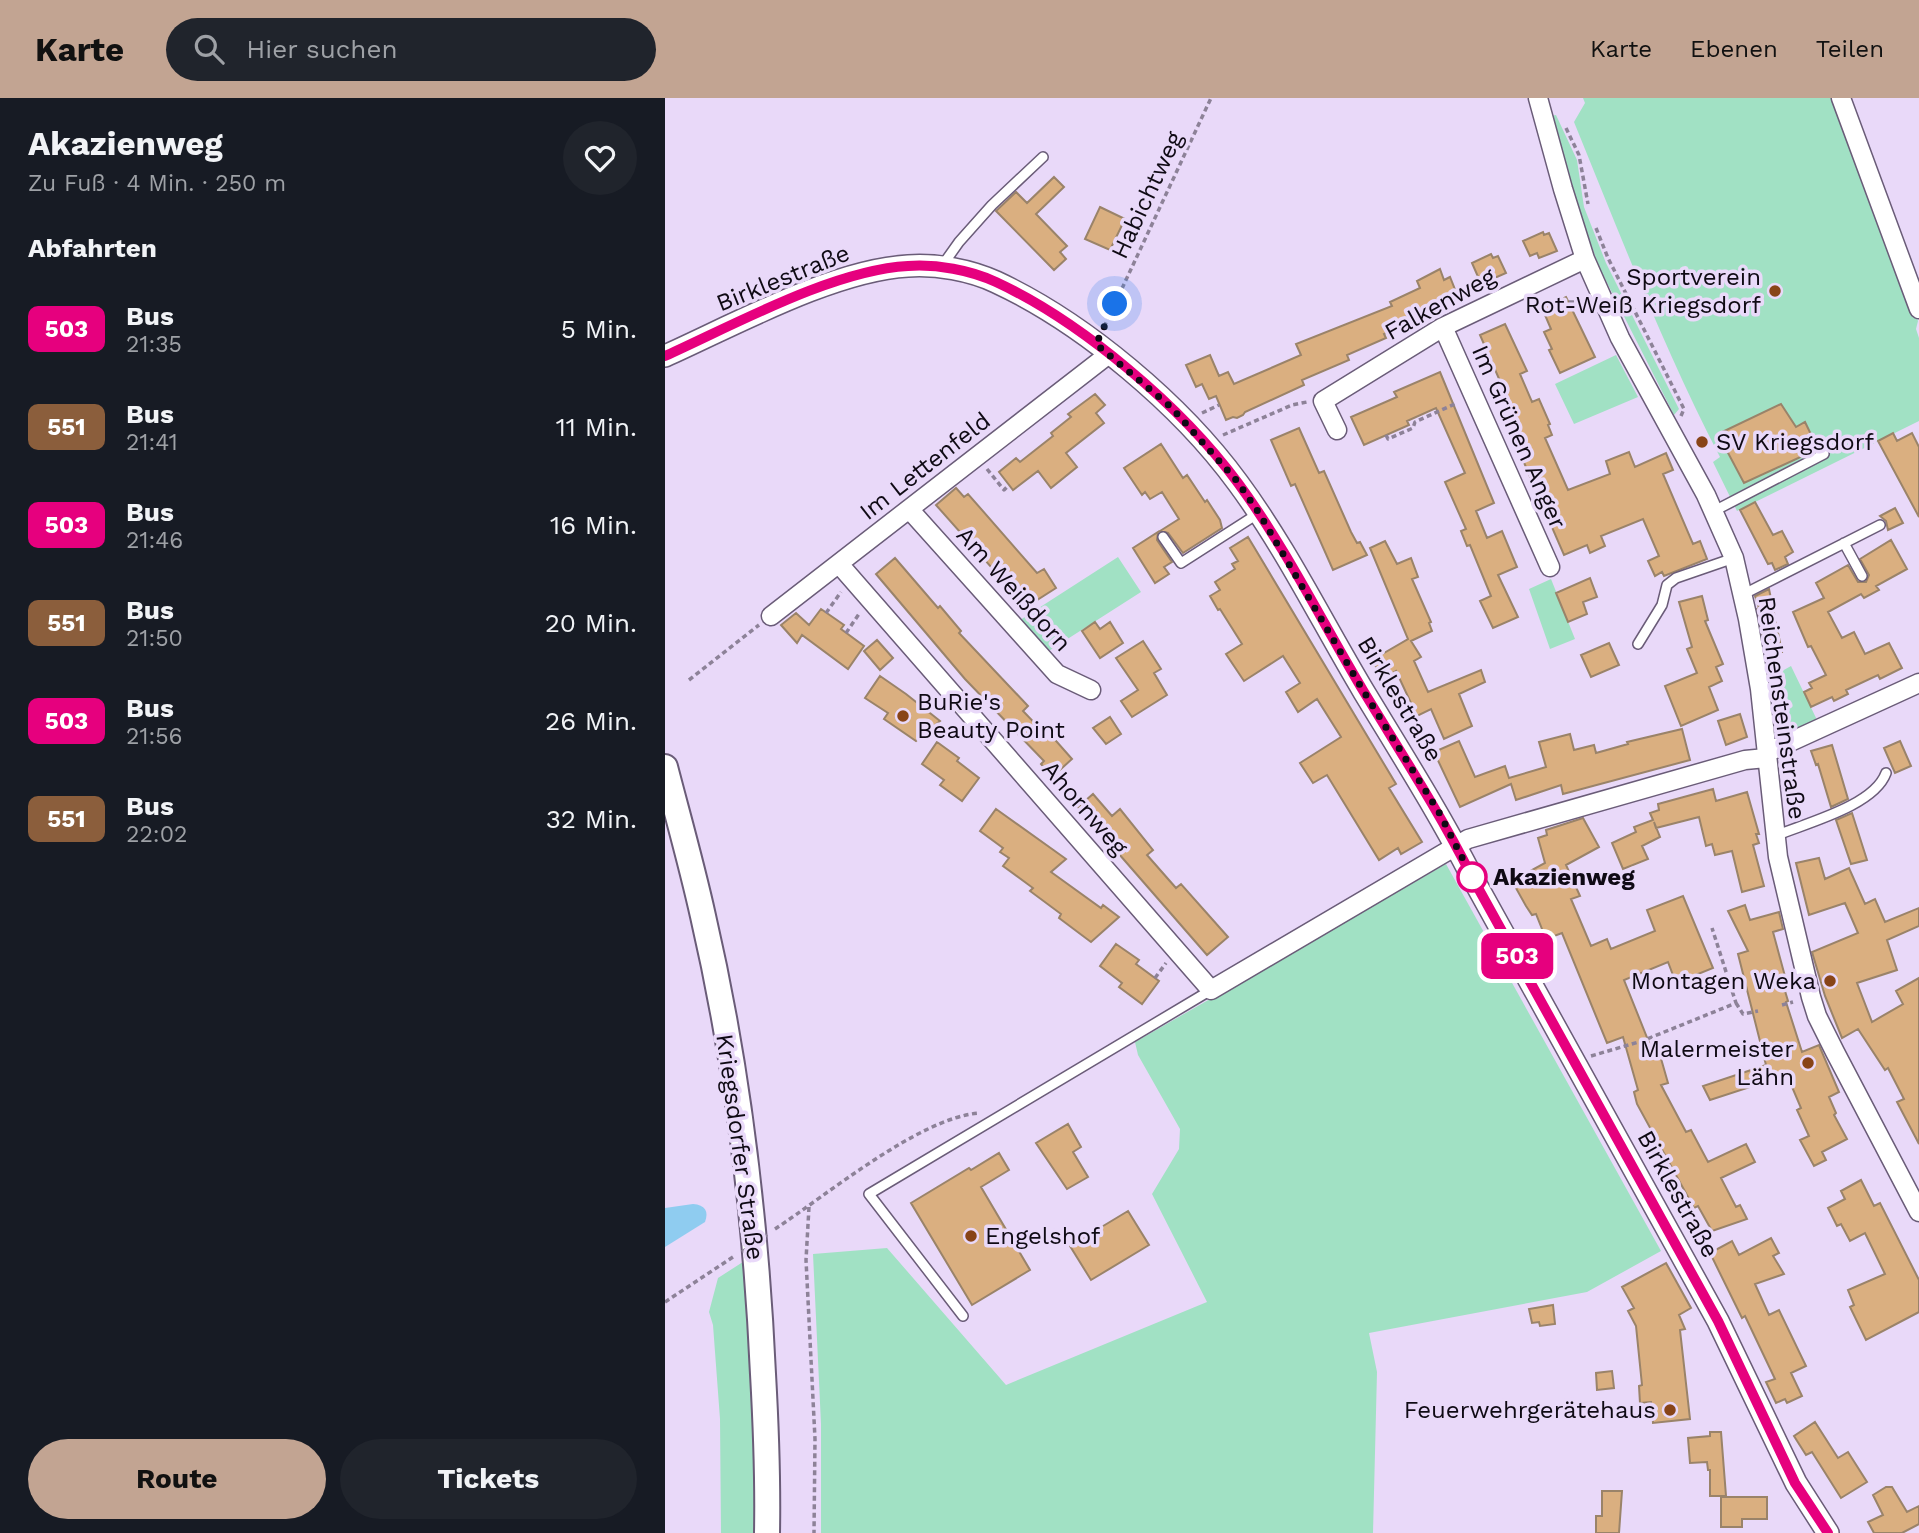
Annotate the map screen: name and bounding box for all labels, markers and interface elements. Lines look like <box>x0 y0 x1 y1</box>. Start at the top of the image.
search box <box>166 18 656 81</box>
text: Karte <box>35 30 124 69</box>
icon: search <box>190 30 228 68</box>
text: Hier suchen <box>246 34 398 64</box>
text: Karte <box>1590 35 1652 63</box>
text: Ebenen <box>1690 35 1778 63</box>
text: Teilen <box>1816 35 1884 63</box>
button: heart <box>563 121 637 195</box>
text: Akazienweg <box>28 124 223 163</box>
street label: Habichtweg <box>1105 127 1189 263</box>
text: Zu Fuß · 4 Min. · 250 m <box>28 170 286 197</box>
text: Abfahrten <box>28 233 157 263</box>
street label: Birklestraße <box>712 239 854 317</box>
street label: Falkenweg <box>1380 262 1500 346</box>
place label: Sportverein Rot-Weiß Kriegsdorf <box>1525 263 1762 319</box>
marker: Sportverein Rot-Weiß Kriegsdorf <box>1767 283 1783 299</box>
your location <box>1097 286 1132 321</box>
text: Bus <box>126 301 174 331</box>
text: 5 Min. <box>561 314 637 344</box>
text: 503 <box>45 315 88 343</box>
text: 21:35 <box>126 331 182 358</box>
street label: Im Grünen Anger <box>1466 341 1572 533</box>
text: Bus <box>126 399 174 429</box>
street label: Im Lettenfeld <box>854 406 996 526</box>
text: 11 Min. <box>556 412 637 442</box>
text: 551 <box>47 413 86 441</box>
place label: SV Kriegsdorf <box>1716 428 1874 456</box>
text: 21:41 <box>126 429 178 456</box>
marker: SV Kriegsdorf <box>1694 434 1710 450</box>
text: Bus <box>126 497 174 527</box>
text: 16 Min. <box>550 510 637 540</box>
text: 503 <box>45 511 88 539</box>
street label: Am Weißdorn <box>951 521 1077 657</box>
text: 21:46 <box>126 527 183 554</box>
text: Bus <box>126 595 174 625</box>
street label: Reichensteinstraße <box>1752 595 1812 821</box>
text: 20 Min. <box>545 608 637 638</box>
text: 551 <box>47 609 86 637</box>
text: 21:50 <box>126 625 183 652</box>
street label: Birklestraße <box>1352 631 1448 767</box>
place label: BuRie's Beauty Point <box>917 688 1065 744</box>
text: Bus <box>126 693 174 723</box>
text: 26 Min. <box>545 706 637 736</box>
text: 503 <box>45 707 88 735</box>
marker: BuRie's Beauty Point <box>895 708 911 724</box>
text: 21:56 <box>126 723 183 750</box>
street label: Ahornweg <box>1036 755 1134 861</box>
text: Bus <box>126 791 174 821</box>
text: 32 Min. <box>546 804 637 834</box>
text: 551 <box>47 805 86 833</box>
text: 22:02 <box>126 821 187 848</box>
marker: Akazienweg <box>1457 862 1487 892</box>
place label: Akazienweg <box>1493 863 1635 891</box>
line badge: 503 <box>1477 933 1557 979</box>
text: 503 <box>1495 942 1539 970</box>
place label: Montagen Weka <box>1631 967 1816 995</box>
marker: Montagen Weka <box>1822 973 1838 989</box>
street label: Kriegsdorfer Straße <box>710 1032 770 1262</box>
place label: Malermeister Lähn <box>1640 1035 1794 1091</box>
marker: Malermeister Lähn <box>1800 1055 1816 1071</box>
street label: Birklestraße <box>1632 1126 1724 1262</box>
place label: Engelshof <box>985 1222 1101 1250</box>
marker: Engelshof <box>963 1228 979 1244</box>
place label: Feuerwehrgerätehaus <box>1404 1396 1656 1424</box>
marker: Feuerwehrgerätehaus <box>1662 1402 1678 1418</box>
button: Route <box>28 1439 326 1519</box>
button: Tickets <box>340 1439 637 1519</box>

